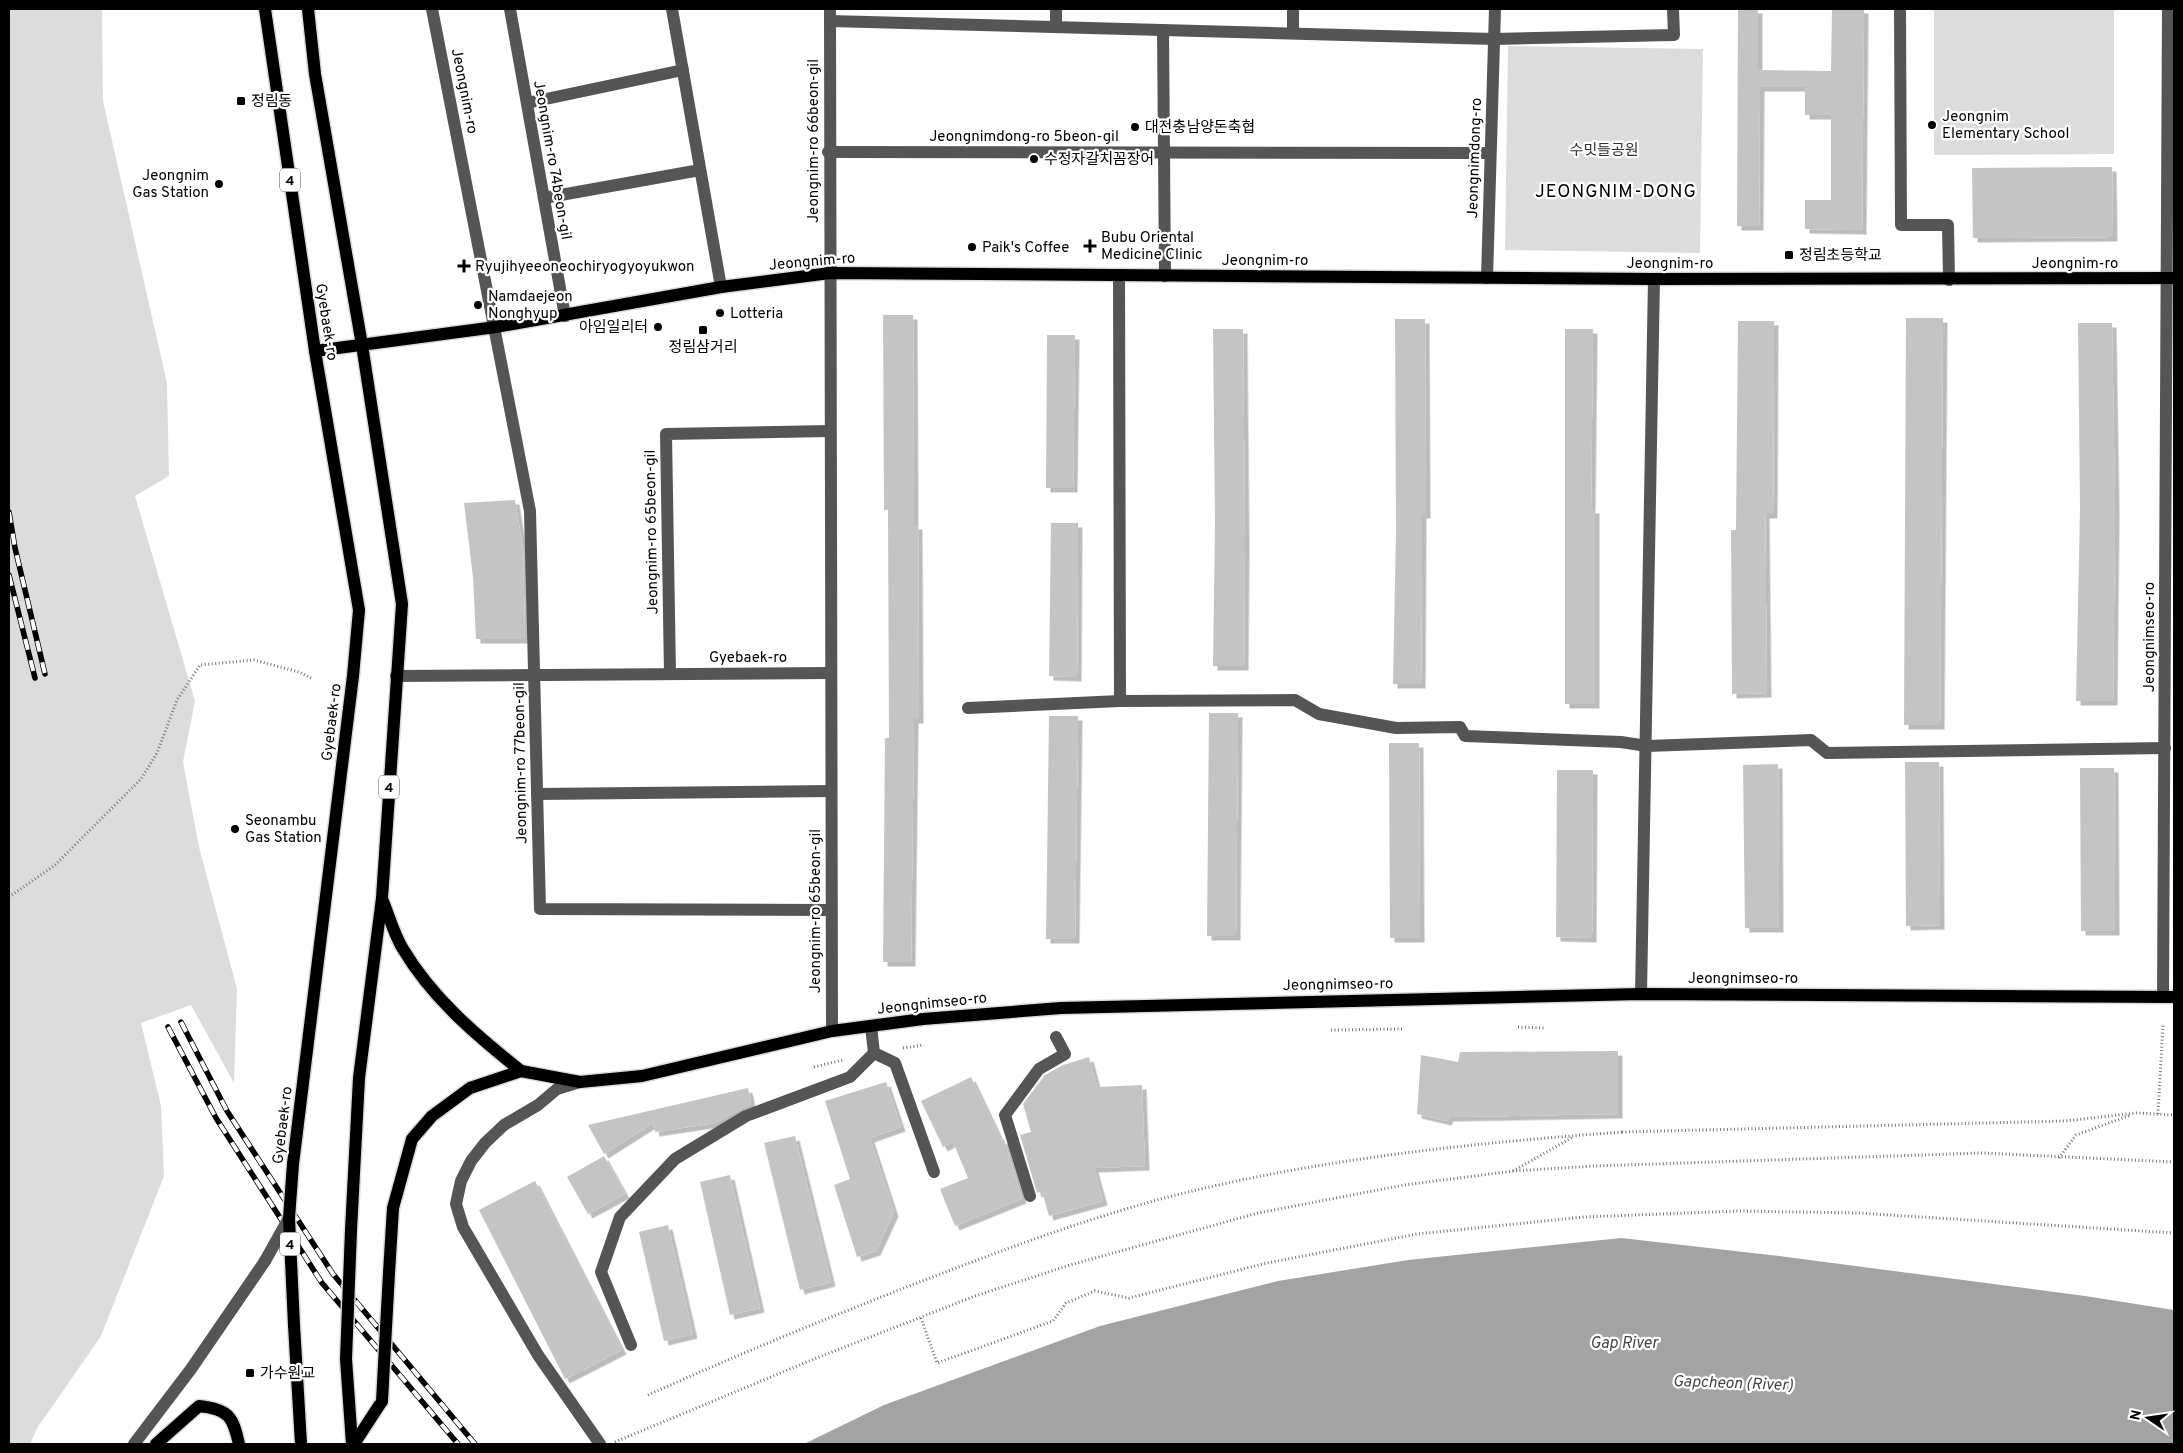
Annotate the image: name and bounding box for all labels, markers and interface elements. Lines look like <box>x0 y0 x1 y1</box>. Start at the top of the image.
street label: Jeongnim-ro <box>446 47 481 136</box>
street label: Jeongnim-ro 66beon-gil <box>805 59 824 223</box>
street label: Jeongnim-ro 74beon-gil <box>528 79 575 241</box>
place label: 정림동 <box>251 93 292 112</box>
marker: 정림동 <box>235 95 247 107</box>
street label: Jeongnimdong-ro <box>1464 97 1487 219</box>
place label: Jeongnim Elementary School <box>1942 108 2069 144</box>
place label: 대전충남양돈축협 <box>1145 119 1255 138</box>
marker: Jeongnim Elementary School <box>1926 119 1938 131</box>
marker: 대전충남양돈축협 <box>1129 121 1141 133</box>
street label: Jeongnimdong-ro 5beon-gil <box>929 128 1119 147</box>
park label: 수밋들공원 <box>1569 142 1639 161</box>
place label: 수정자갈치꼼장어 <box>1044 151 1154 170</box>
marker: 수정자갈치꼼장어 <box>1028 153 1040 165</box>
place label: Jeongnim Gas Station <box>132 167 209 203</box>
road number: 4 <box>280 168 300 192</box>
marker: Jeongnim Gas Station <box>213 178 225 190</box>
district label: JEONGNIM-DONG <box>1535 181 1697 204</box>
place label: Bubu Oriental Medicine Clinic <box>1101 229 1202 265</box>
place label: Paik's Coffee <box>982 239 1069 258</box>
marker: Bubu Oriental Medicine Clinic <box>1083 239 1097 253</box>
marker: Paik's Coffee <box>966 241 978 253</box>
place label: 정림초등학교 <box>1799 246 1882 266</box>
street label: Jeongnim-ro <box>768 249 856 276</box>
marker: 정림초등학교 <box>1783 249 1795 261</box>
street label: Jeongnim-ro <box>1222 252 1308 271</box>
street label: Jeongnim-ro <box>1627 255 1713 274</box>
street label: Jeongnim-ro <box>2032 255 2118 274</box>
place label: Ryujihyeeoneochiryogyoyukwon <box>475 258 694 277</box>
marker: Ryujihyeeoneochiryogyoyukwon <box>457 259 471 273</box>
street label: Gyebaek-ro <box>310 282 341 362</box>
place label: Namdaejeon Nonghyup <box>488 288 573 324</box>
marker: Namdaejeon Nonghyup <box>472 299 484 311</box>
place label: Lotteria <box>730 305 783 324</box>
marker: Lotteria <box>714 307 726 319</box>
place label: 아임일리터 <box>579 319 648 338</box>
marker: 아임일리터 <box>652 321 664 333</box>
marker: 정림삼거리 <box>697 324 709 336</box>
place label: 정림삼거리 <box>668 339 738 358</box>
street label: Jeongnim-ro 65beon-gil <box>642 450 663 614</box>
street label: Jeongnimseo-ro <box>2141 582 2160 692</box>
street label: Gyebaek-ro <box>709 649 787 668</box>
street label: Gyebaek-ro <box>318 682 347 762</box>
street label: Jeongnim-ro 77beon-gil <box>511 682 532 844</box>
road number: 4 <box>379 776 399 799</box>
place label: Seonambu Gas Station <box>245 812 322 848</box>
marker: Seonambu Gas Station <box>229 823 241 835</box>
street label: Jeongnim-ro 65beon-gil <box>807 829 826 993</box>
street label: Jeongnimseo-ro <box>1688 970 1798 989</box>
street label: Jeongnimseo-ro <box>1283 975 1393 996</box>
street label: Jeongnimseo-ro <box>876 989 988 1020</box>
street label: Gyebaek-ro <box>269 1085 298 1165</box>
road number: 4 <box>280 1232 300 1256</box>
water label: Gap River <box>1590 1334 1660 1354</box>
place label: 가수원교 <box>260 1365 315 1384</box>
marker: 가수원교 <box>244 1367 256 1379</box>
water label: Gapcheon (River) <box>1672 1372 1794 1396</box>
north arrow <box>2123 1393 2173 1443</box>
text: N <box>2127 1409 2146 1422</box>

